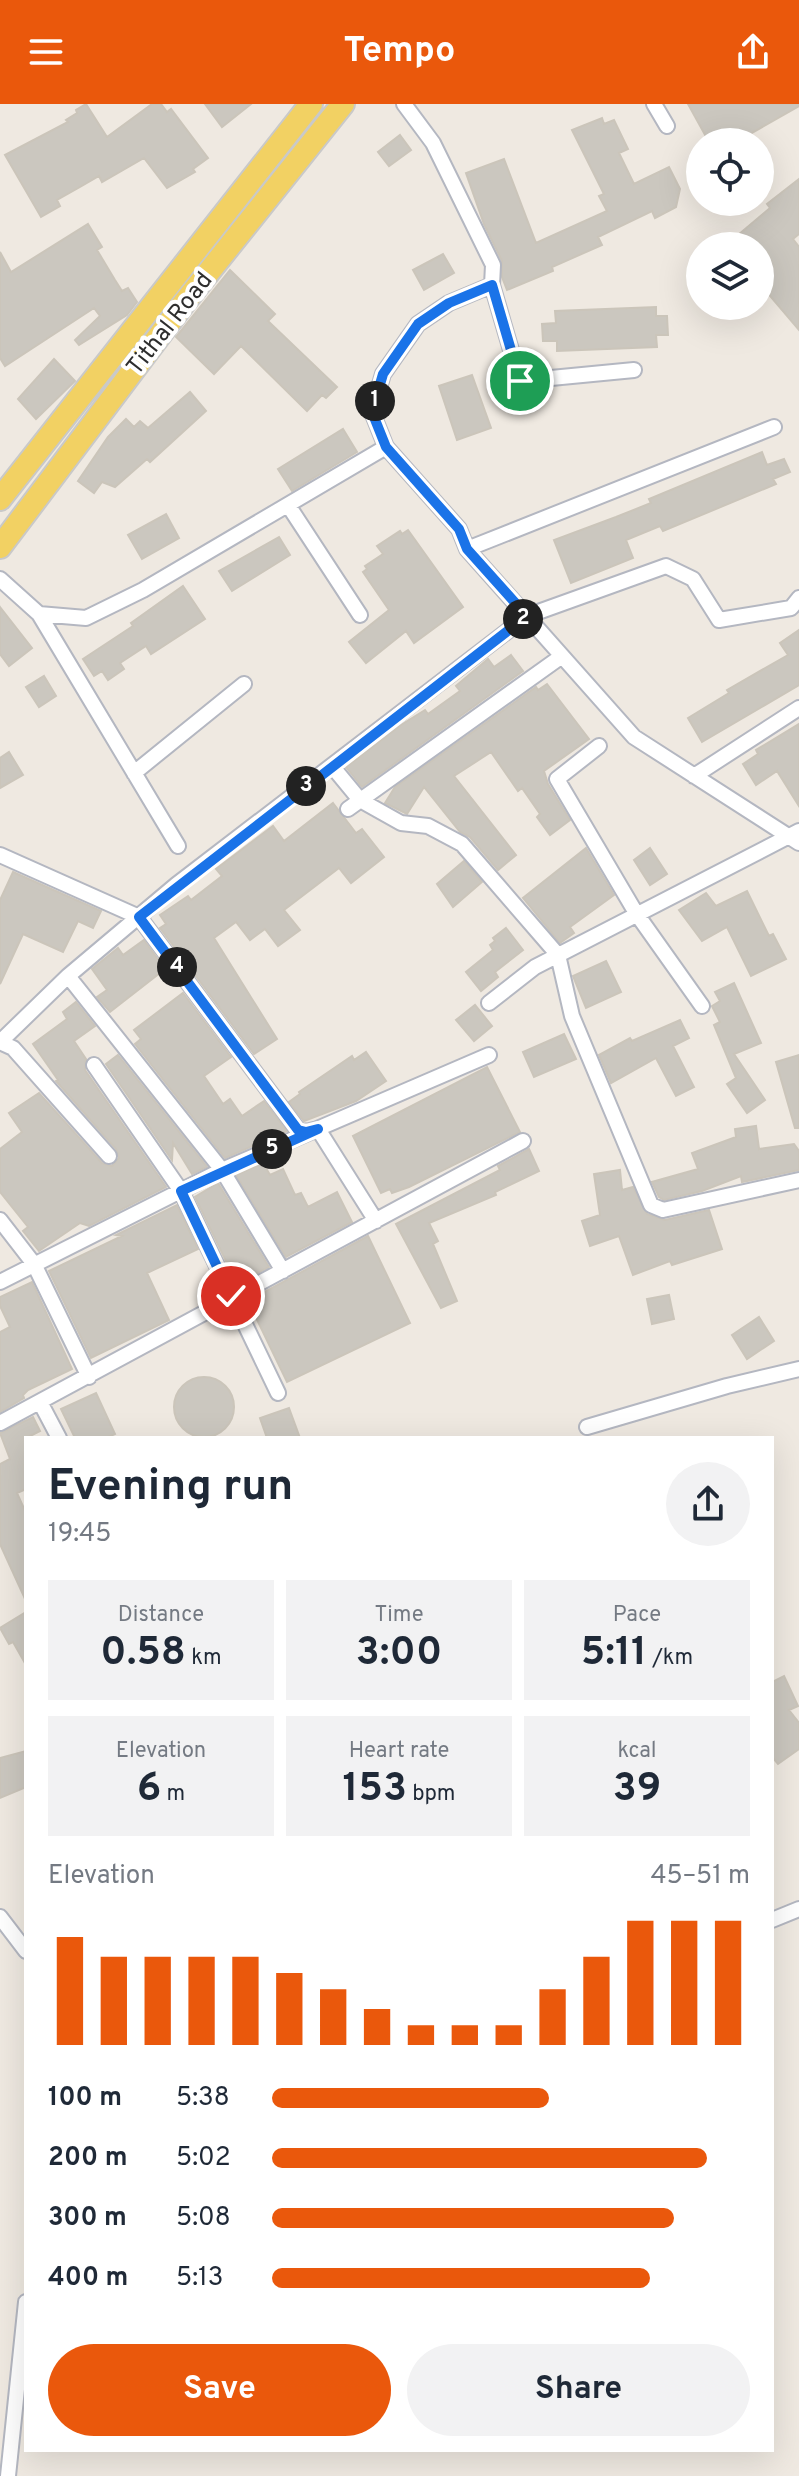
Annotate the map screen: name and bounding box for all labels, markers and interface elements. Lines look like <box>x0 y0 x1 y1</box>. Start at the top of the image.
text: Tempo <box>344 29 455 75</box>
icon: menu <box>24 30 68 74</box>
icon: share <box>731 30 775 74</box>
map controls <box>686 128 774 320</box>
button: locate <box>686 128 774 216</box>
button: layers <box>686 232 774 320</box>
street label: Tithal Road <box>121 267 220 382</box>
pin <box>486 347 554 415</box>
icon: arrive <box>498 359 542 403</box>
pin: 1 <box>355 381 395 421</box>
text: 1 <box>371 387 379 414</box>
pin: 2 <box>503 599 543 639</box>
text: 2 <box>516 605 530 632</box>
pin: 3 <box>286 766 326 806</box>
text: 3 <box>299 772 313 799</box>
pin: 4 <box>157 947 197 987</box>
text: 4 <box>170 953 184 980</box>
pin: 5 <box>252 1129 292 1169</box>
text: 5 <box>265 1135 279 1162</box>
pin <box>197 1262 265 1330</box>
icon: check <box>209 1274 253 1318</box>
text: Evening run <box>48 1460 293 1516</box>
button: share <box>666 1462 750 1546</box>
text: 19:45 <box>48 1518 111 1551</box>
text: Distance <box>118 1602 204 1629</box>
text: Time <box>374 1602 424 1629</box>
text: Pace <box>613 1602 661 1629</box>
text: 0.58 <box>100 1629 186 1679</box>
text: 3:00 <box>356 1629 442 1679</box>
text: 5:11 <box>581 1629 647 1679</box>
text: km <box>186 1645 222 1672</box>
text: /km <box>647 1645 693 1672</box>
text: Elevation <box>116 1738 206 1765</box>
text: Heart rate <box>349 1738 449 1765</box>
text: kcal <box>617 1738 657 1765</box>
text: 6 <box>137 1765 161 1815</box>
text: 153 <box>343 1765 407 1815</box>
text: 39 <box>613 1765 661 1815</box>
text: m <box>161 1781 185 1808</box>
text: bpm <box>407 1781 455 1808</box>
text: Elevation <box>48 1860 155 1893</box>
text: 45–51 m <box>650 1860 750 1893</box>
text: 100 m <box>48 2082 122 2115</box>
text: 5:38 <box>176 2082 230 2115</box>
text: 200 m <box>48 2142 127 2175</box>
text: 5:02 <box>176 2142 231 2175</box>
text: 300 m <box>48 2202 127 2235</box>
text: 5:08 <box>176 2202 231 2235</box>
text: 400 m <box>48 2262 128 2295</box>
text: 5:13 <box>176 2262 223 2295</box>
button: Save <box>48 2344 391 2436</box>
button: Share <box>407 2344 750 2436</box>

